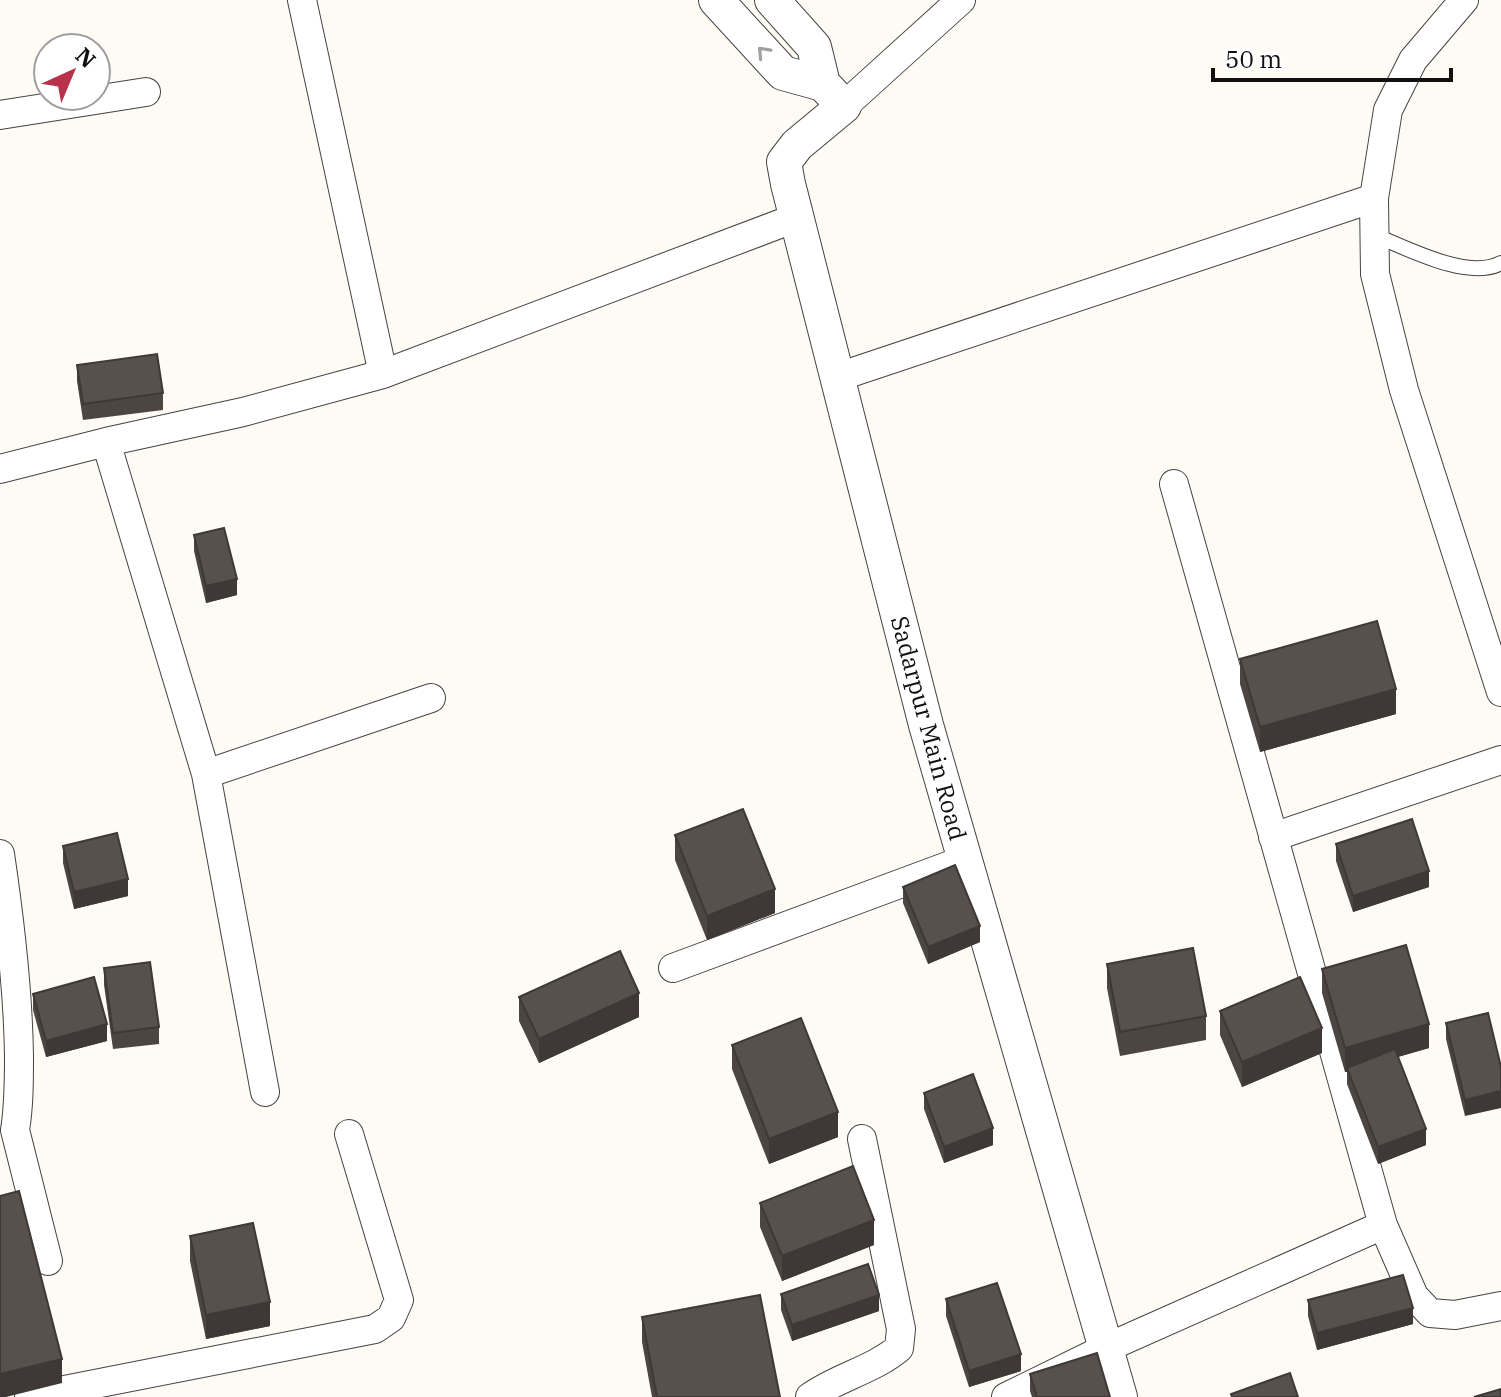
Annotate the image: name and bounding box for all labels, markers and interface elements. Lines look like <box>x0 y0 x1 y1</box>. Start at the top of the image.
north arrow <box>32 32 112 112</box>
scale bar <box>1213 32 1451 82</box>
text: N <box>70 41 103 74</box>
text: 50 m <box>1225 43 1282 75</box>
one-way arrow <box>759 46 773 61</box>
street label: Sadarpur Main Road <box>884 612 974 844</box>

